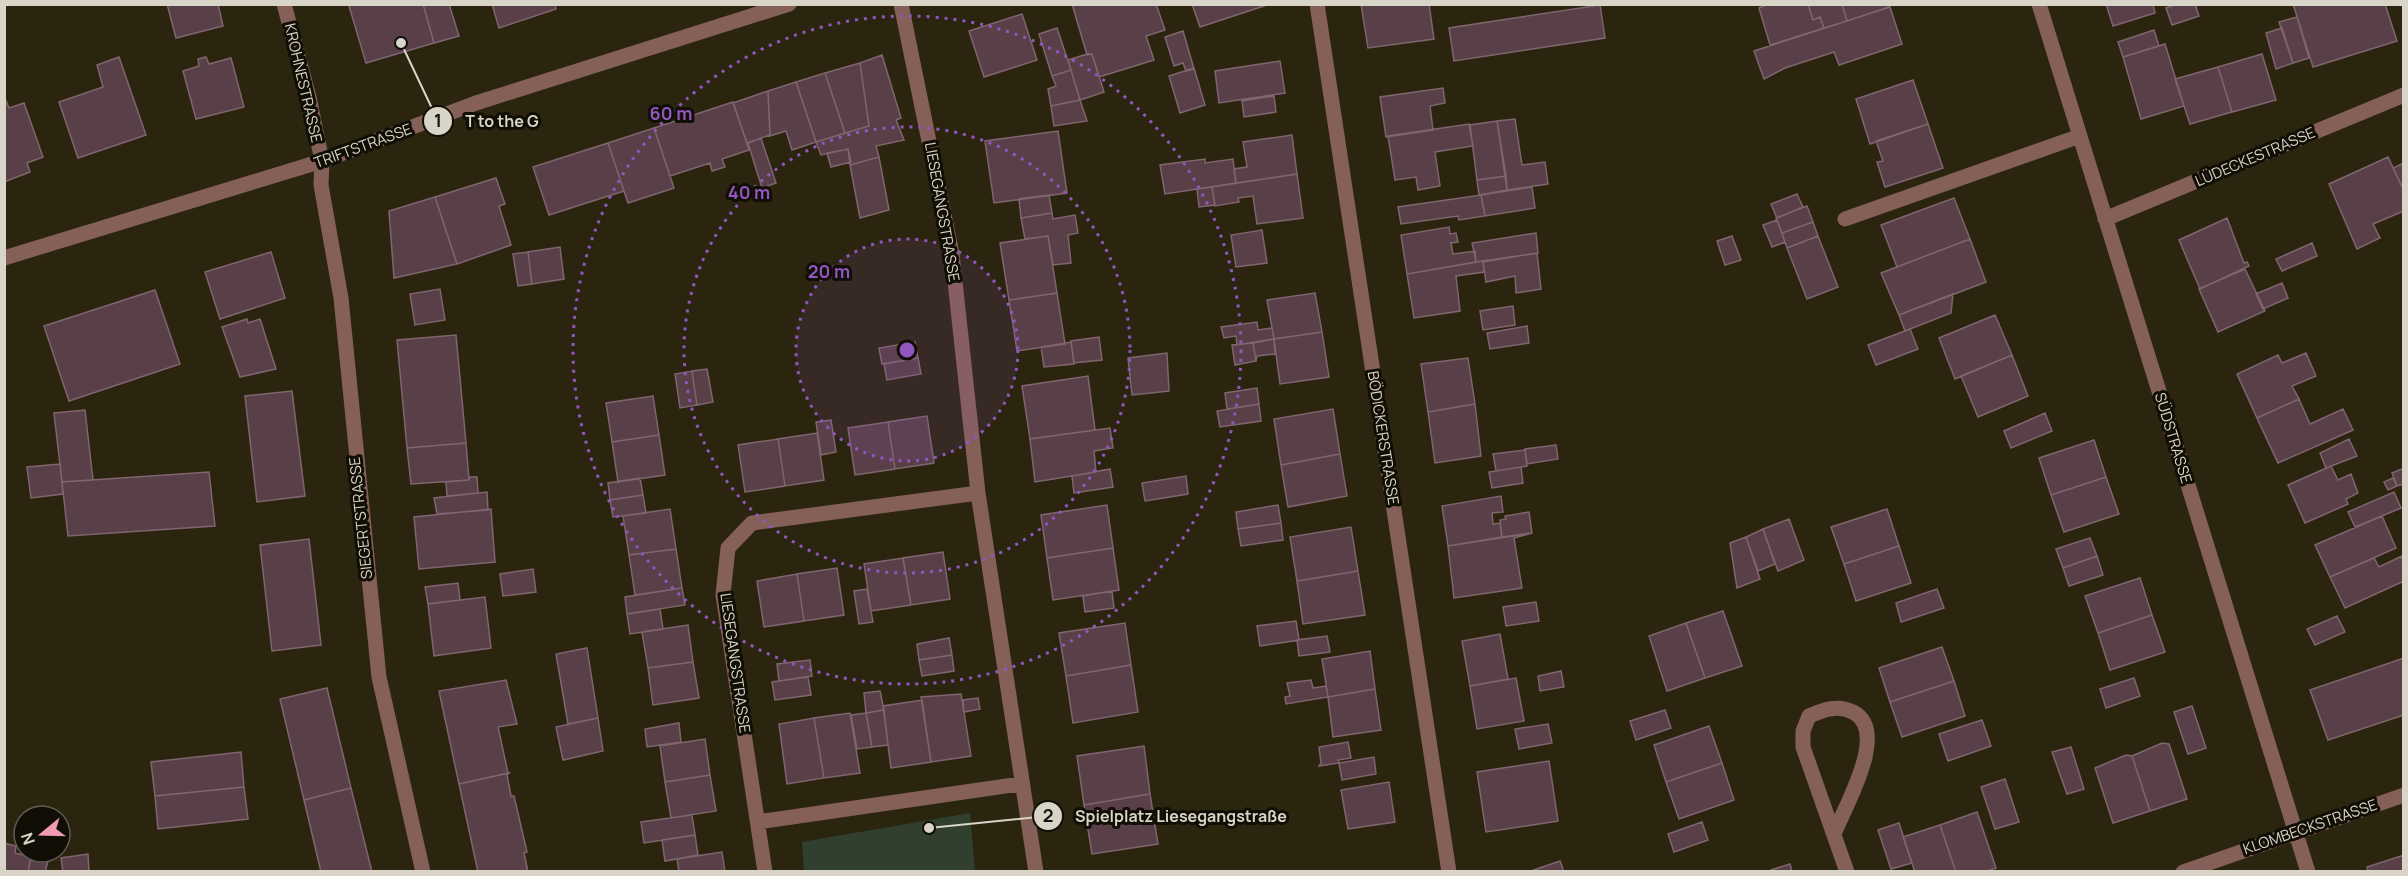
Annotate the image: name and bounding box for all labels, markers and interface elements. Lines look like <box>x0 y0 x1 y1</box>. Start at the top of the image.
street label: KROHNESTRASSE <box>280 21 327 145</box>
text: 60 m <box>650 101 692 125</box>
callout: T to the G <box>423 104 551 138</box>
text: 1 <box>434 108 442 132</box>
text: T to the G <box>465 110 539 132</box>
street label: TRIFTSTRASSE <box>311 118 415 173</box>
street label: LÜDECKESTRASSE <box>2192 122 2318 191</box>
street label: LIESEGANGSTRASSE <box>920 140 965 283</box>
text: 40 m <box>728 180 770 204</box>
text: 20 m <box>808 259 850 283</box>
centre of rings <box>897 340 917 360</box>
street label: BÖDICKERSTRASSE <box>1363 369 1404 506</box>
street label: SÜDSTRASSE <box>2150 390 2197 486</box>
street label: SIEGERTSTRASSE <box>344 456 377 580</box>
street label: LIESEGANGSTRASSE <box>715 591 756 734</box>
street label: KLOMBECKSTRASSE <box>2240 794 2380 859</box>
callout: Spielplatz Liesegangstraße <box>1033 799 1299 833</box>
text: 2 <box>1043 803 1053 827</box>
north arrow <box>12 804 72 864</box>
text: Spielplatz Liesegangstraße <box>1075 805 1287 827</box>
text: N <box>16 830 40 848</box>

